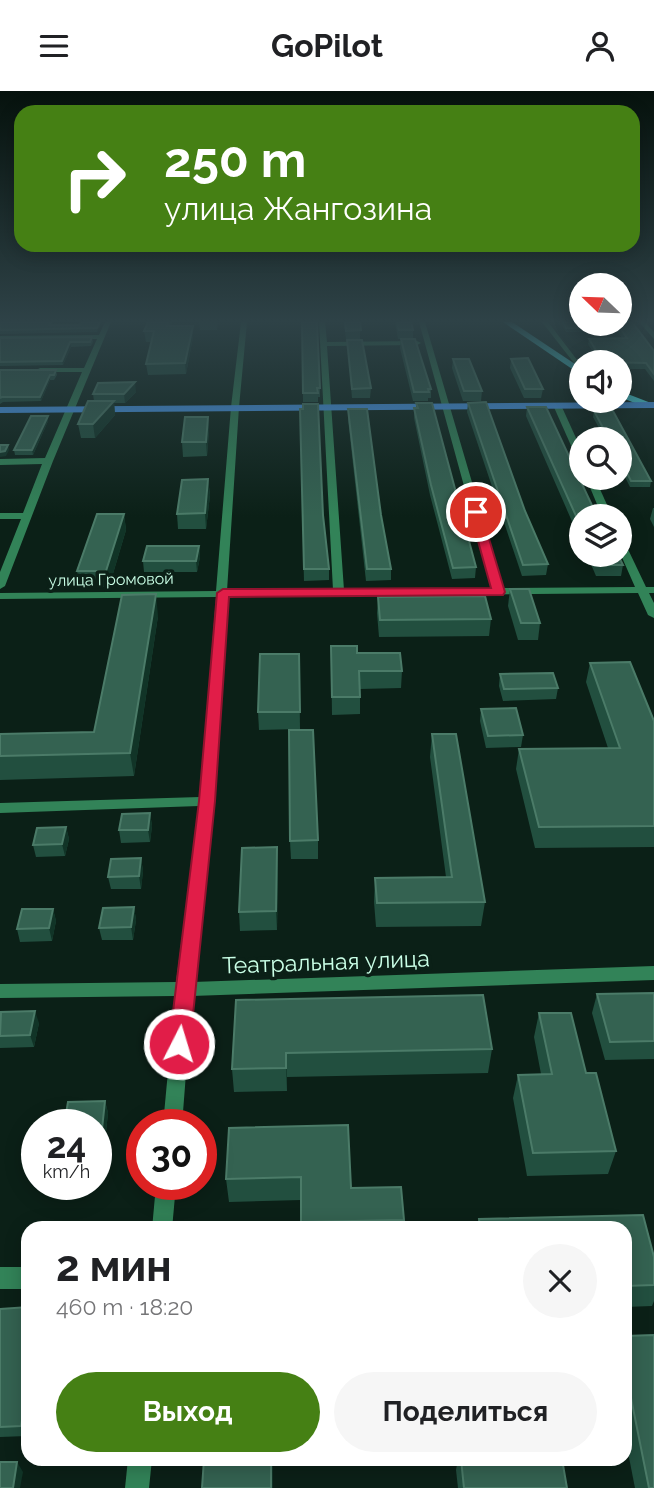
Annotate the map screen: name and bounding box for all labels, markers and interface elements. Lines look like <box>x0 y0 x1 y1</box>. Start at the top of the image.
icon: menu <box>35 27 73 65</box>
text: GoPilot <box>271 27 383 64</box>
icon: person <box>581 27 619 65</box>
text: 250 m <box>164 131 306 188</box>
icon: right <box>49 133 140 224</box>
text: улица Жангозина <box>164 190 432 227</box>
north arrow <box>569 273 632 336</box>
map controls <box>569 273 632 567</box>
button: sound <box>569 350 632 413</box>
button: search <box>569 427 632 490</box>
pin <box>446 482 506 542</box>
icon: arrive <box>457 493 495 531</box>
button: layers <box>569 504 632 567</box>
street label: улица Громовой <box>48 569 174 590</box>
street label: Театральная улица <box>222 944 430 979</box>
position arrow <box>142 1007 216 1081</box>
speed limit sign: 30 <box>126 1109 217 1200</box>
text: 24 <box>47 1125 86 1166</box>
text: km/h <box>43 1161 90 1182</box>
text: 2 мин <box>56 1242 172 1291</box>
button: close <box>523 1244 597 1318</box>
text: 460 m · 18:20 <box>56 1293 193 1320</box>
button: Выход <box>56 1372 320 1452</box>
button: Поделиться <box>334 1372 597 1452</box>

